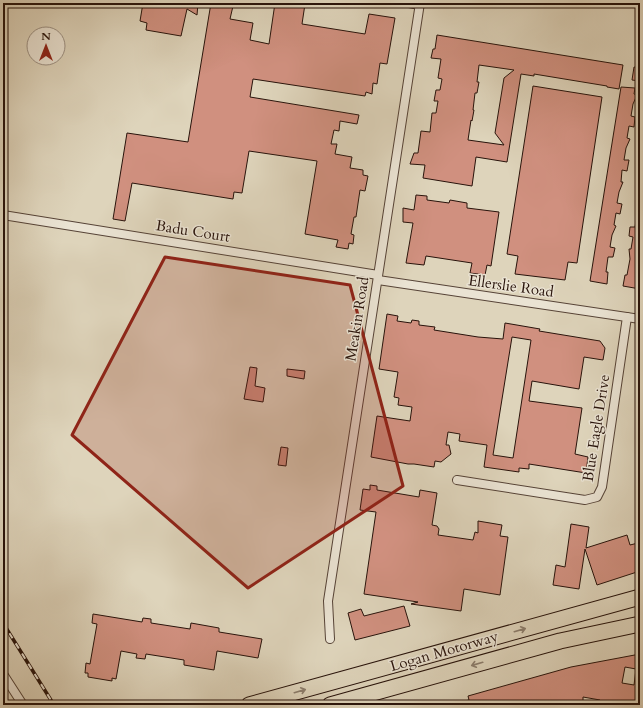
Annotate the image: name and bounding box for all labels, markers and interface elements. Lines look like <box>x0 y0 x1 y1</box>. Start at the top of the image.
north arrow <box>26 26 66 66</box>
text: N <box>41 29 51 44</box>
street label: Badu Court <box>154 215 232 247</box>
street label: Ellerslie Road <box>467 270 555 302</box>
street label: Meakin Road <box>340 275 374 363</box>
street label: Blue Eagle Drive <box>578 373 614 483</box>
one-way arrow <box>513 625 526 633</box>
street label: Logan Motorway <box>388 626 500 676</box>
one-way arrow <box>470 661 483 669</box>
one-way arrow <box>293 687 306 694</box>

